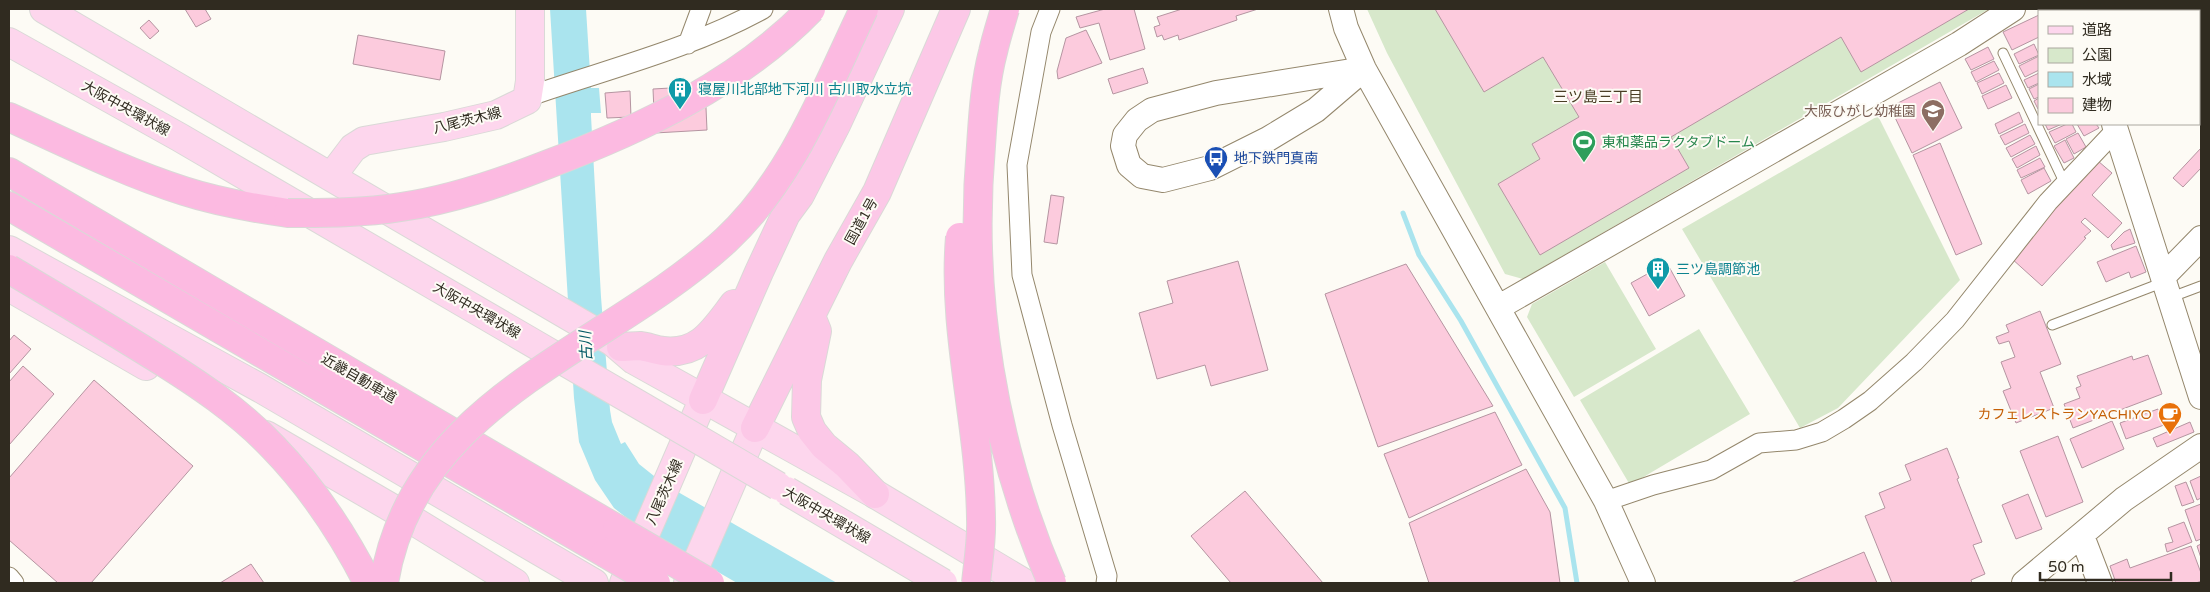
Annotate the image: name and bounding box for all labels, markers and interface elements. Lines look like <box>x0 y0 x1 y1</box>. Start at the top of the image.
legend <box>2038 10 2200 125</box>
text: 道路 <box>2082 21 2112 39</box>
text: 公園 <box>2082 46 2112 64</box>
text: 水域 <box>2082 71 2112 89</box>
building icon: 寝屋川北部地下河川 古川取水立坑 <box>667 76 693 110</box>
street label: 大阪中央環状線 <box>79 77 173 140</box>
place label: 寝屋川北部地下河川 古川取水立坑 <box>698 81 912 98</box>
district label: 三ツ島三丁目 <box>1553 88 1643 106</box>
text: 建物 <box>2082 96 2112 114</box>
school or university icon: 大阪ひがし幼稚園 <box>1920 98 1946 132</box>
place label: 大阪ひがし幼稚園 <box>1804 103 1916 120</box>
street label: 八尾茨木線 <box>431 104 503 137</box>
sports icon: 東和薬品ラクタブドーム <box>1571 129 1597 163</box>
place label: 東和薬品ラクタブドーム <box>1602 134 1755 151</box>
bus stop icon: 地下鉄門真南 <box>1203 145 1229 179</box>
place label: 地下鉄門真南 <box>1234 150 1318 167</box>
street label: 国道1号 <box>842 195 881 248</box>
building icon: 三ツ島調節池 <box>1645 256 1671 290</box>
place label: 三ツ島調節池 <box>1676 261 1760 278</box>
street label: 大阪中央環状線 <box>430 279 523 342</box>
water label: 古川 <box>576 329 596 361</box>
street label: 近畿自動車道 <box>318 350 399 407</box>
cafe icon: カフェレストランYACHIYO <box>2157 401 2183 435</box>
place label: カフェレストランYACHIYO <box>1977 406 2152 423</box>
street label: 八尾茨木線 <box>642 457 686 528</box>
street label: 大阪中央環状線 <box>780 484 873 547</box>
scale bar <box>2040 550 2171 582</box>
text: 50 m <box>2048 558 2085 576</box>

